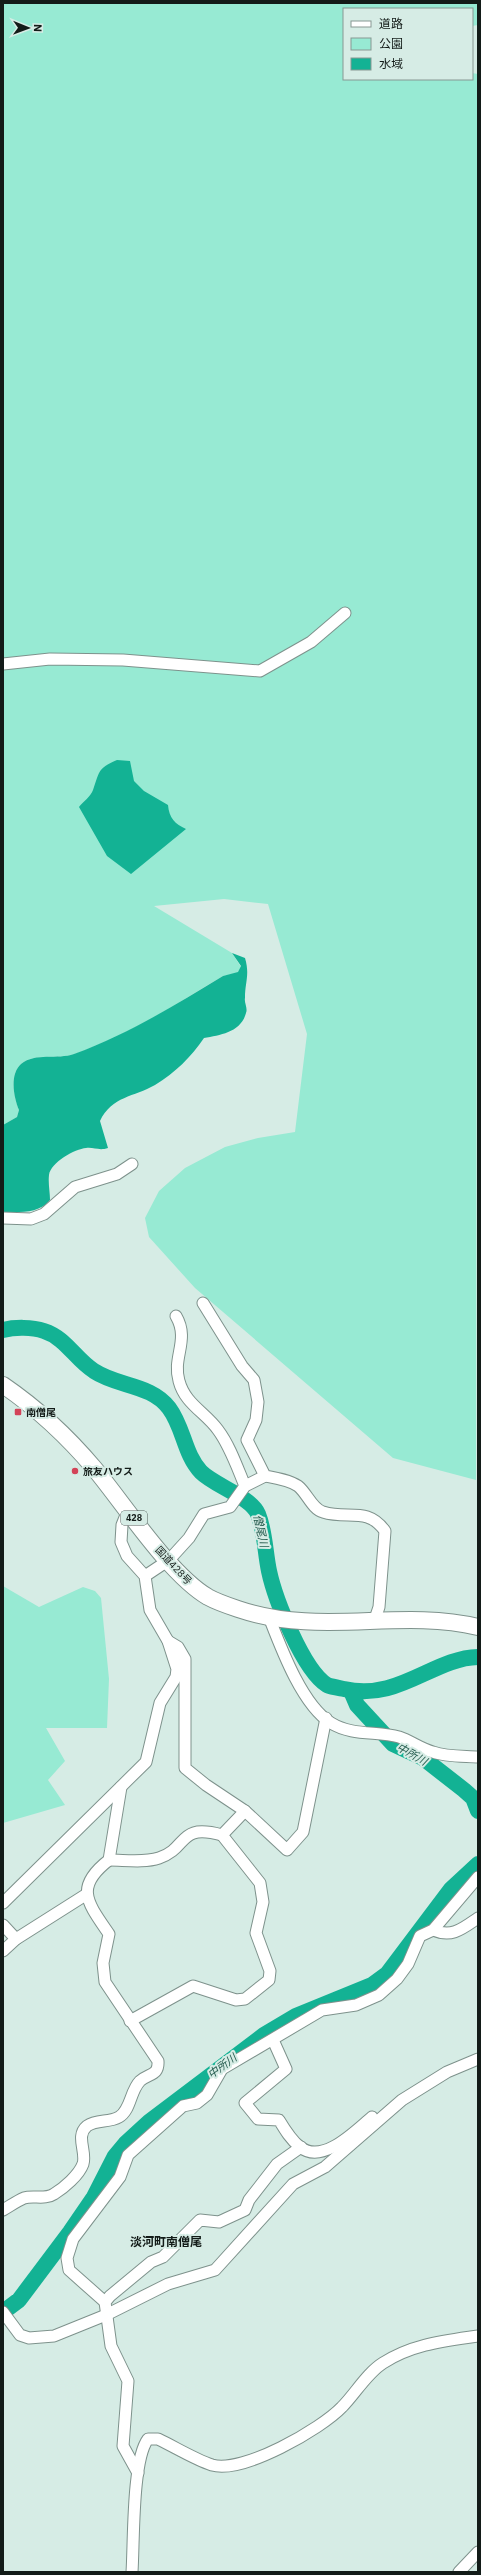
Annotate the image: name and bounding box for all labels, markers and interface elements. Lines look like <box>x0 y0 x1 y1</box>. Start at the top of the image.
north arrow <box>8 8 48 48</box>
legend <box>343 8 473 80</box>
text: 道路 <box>379 16 403 31</box>
text: N <box>31 24 45 32</box>
text: 公園 <box>379 36 403 51</box>
text: 水域 <box>379 56 403 71</box>
place label: 南僧尾 <box>26 1406 56 1419</box>
marker: 南僧尾 <box>13 1407 23 1417</box>
place label: 旅友ハウス <box>83 1465 133 1478</box>
marker: 旅友ハウス <box>70 1466 80 1476</box>
road number: 428 <box>121 1511 147 1525</box>
water label: 僧尾川 <box>250 1513 272 1550</box>
street label: 国道428号 <box>153 1543 195 1587</box>
water label: 中所川 <box>394 1740 431 1769</box>
water label: 中所川 <box>205 2050 240 2082</box>
district label: 淡河町南僧尾 <box>130 2234 202 2249</box>

